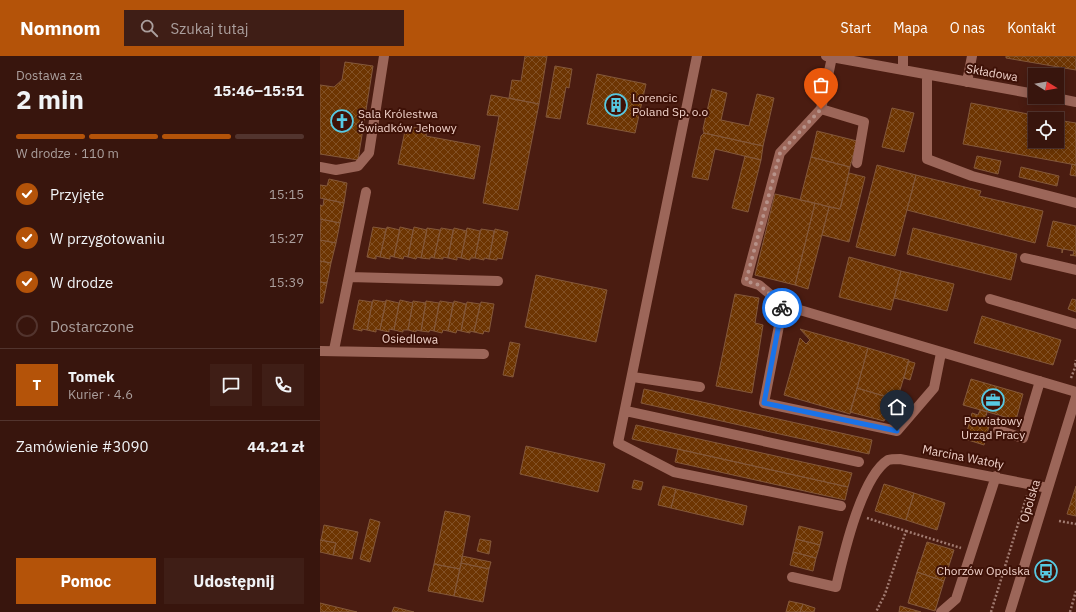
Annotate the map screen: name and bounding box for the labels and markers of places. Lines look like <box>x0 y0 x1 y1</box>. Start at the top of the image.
pin <box>804 68 838 109</box>
place label: Lorencic Poland Sp. o.o <box>632 90 708 119</box>
building icon: Lorencic Poland Sp. o.o <box>603 92 629 118</box>
place label: Sala Królestwa Świadków Jehowy <box>358 106 457 135</box>
church icon: Sala Królestwa Świadków Jehowy <box>329 108 355 134</box>
office icon: Powiatowy Urząd Pracy <box>980 387 1006 413</box>
pin <box>880 390 914 431</box>
place label: Powiatowy Urząd Pracy <box>961 413 1025 442</box>
bus stop icon: Chorzów Opolska <box>1033 558 1059 584</box>
place label: Chorzów Opolska <box>936 563 1031 578</box>

